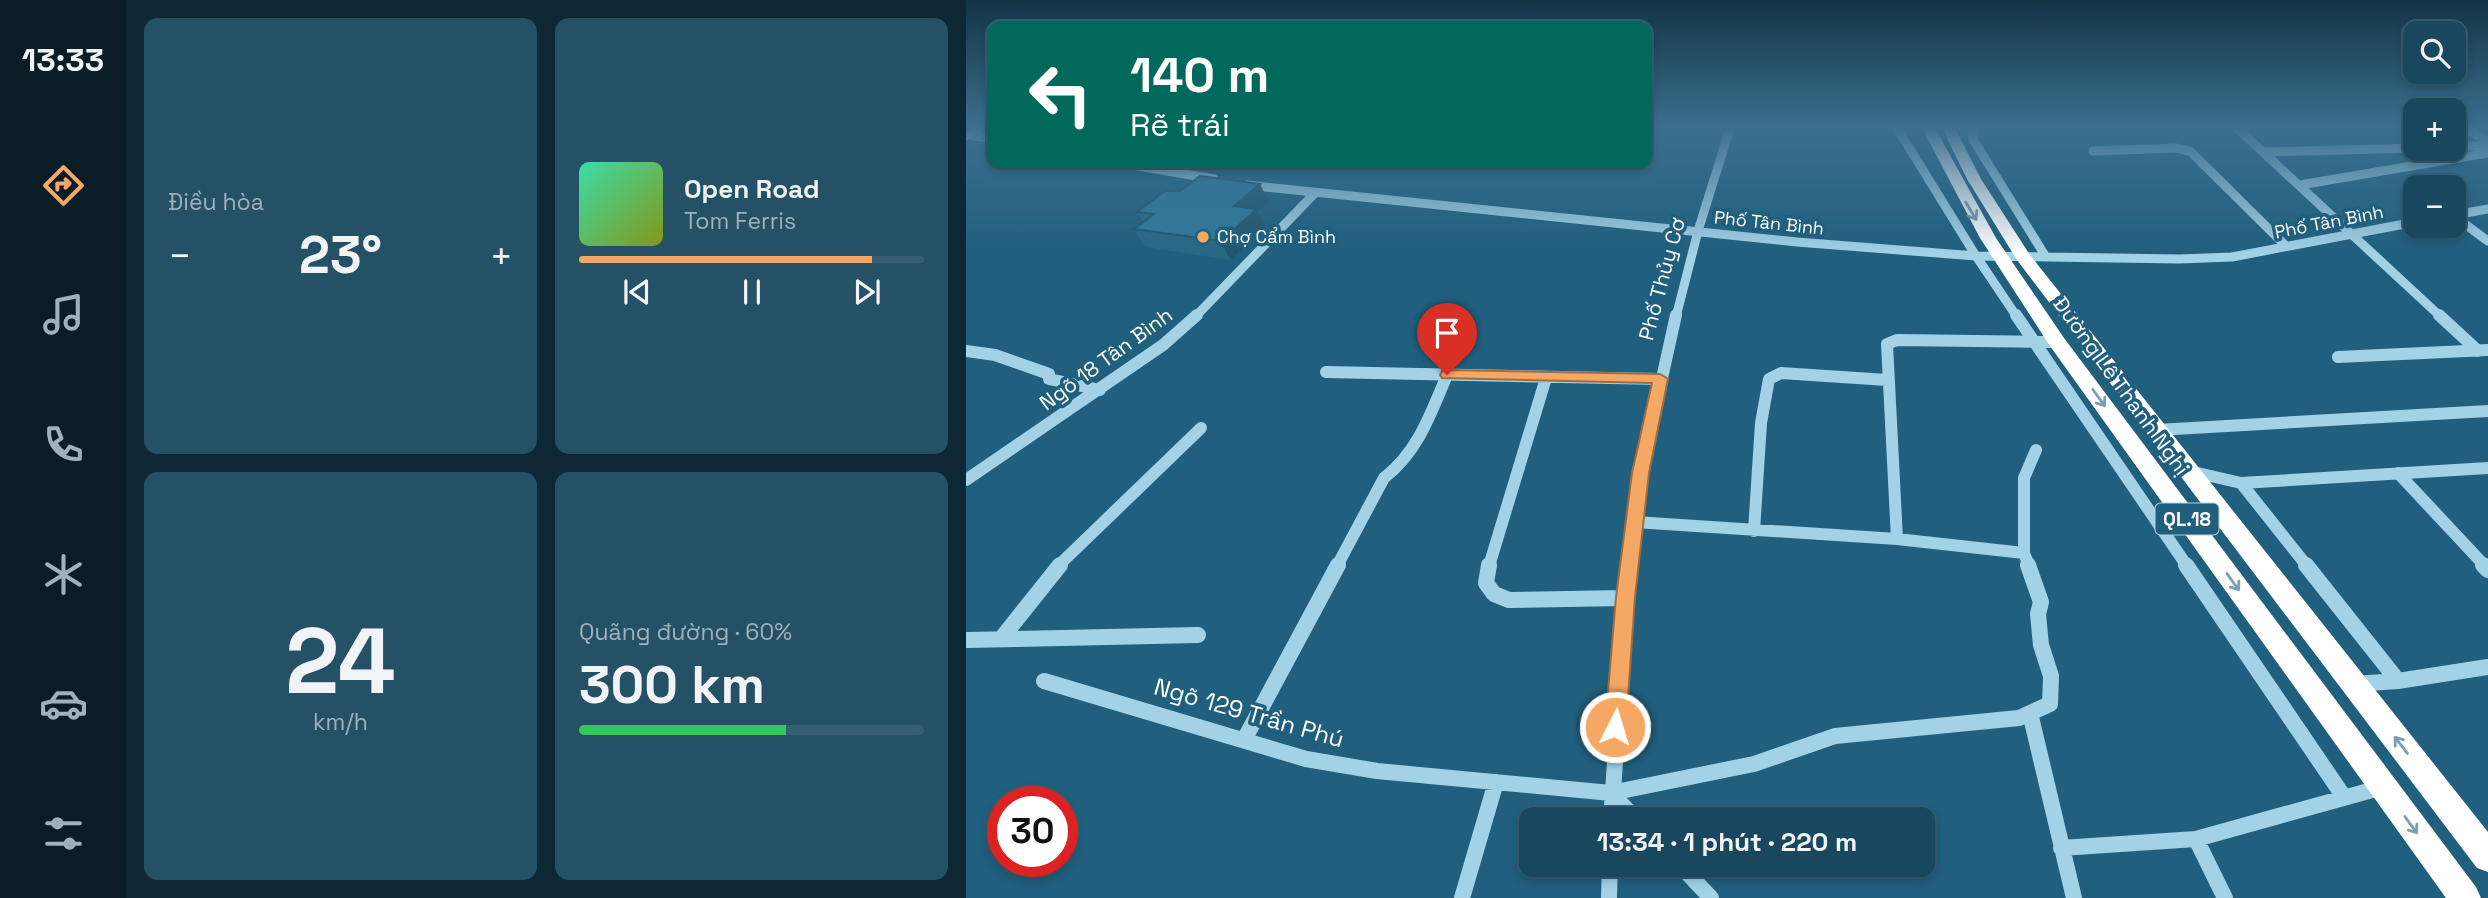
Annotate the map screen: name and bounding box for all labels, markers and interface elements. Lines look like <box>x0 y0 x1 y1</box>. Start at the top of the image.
map controls <box>2403 21 2466 238</box>
button: search <box>2403 21 2466 84</box>
text: 13:33 <box>22 40 104 80</box>
text: 140 m <box>1130 44 1269 106</box>
icon: left <box>1015 49 1106 140</box>
button: + <box>2403 98 2466 161</box>
text: Rẽ trái <box>1130 105 1230 145</box>
icon: directions <box>39 161 88 210</box>
text: Open Road <box>684 172 820 206</box>
button: − <box>2403 175 2466 238</box>
text: Điều hòa <box>168 187 264 217</box>
one-way arrow <box>1964 200 1978 220</box>
street label: Phố Tân Bình <box>2272 200 2385 243</box>
street label: Phố Tân Bình <box>1713 205 1825 240</box>
text: Tom Ferris <box>684 206 796 236</box>
street label: Phố Thủy Cơ <box>1632 214 1691 343</box>
text: 23° <box>299 222 382 288</box>
place label: Chợ Cẩm Bình <box>1217 225 1336 248</box>
marker: Chợ Cẩm Bình <box>1195 229 1211 245</box>
text: − <box>168 232 192 280</box>
text: + <box>489 232 513 280</box>
icon: previous <box>618 273 656 311</box>
icon: pause <box>733 273 771 311</box>
icon: next <box>848 273 886 311</box>
icon: music <box>39 290 88 339</box>
street label: Đường Lê Thanh Nghị <box>2047 291 2195 481</box>
street label: Ngõ 18 Tân Bình <box>1034 301 1178 416</box>
pin <box>1417 303 1477 375</box>
icon: arrive <box>1428 314 1466 352</box>
one-way arrow <box>2091 388 2106 407</box>
icon: phone <box>39 420 88 469</box>
road number: QL.18 <box>2156 504 2218 534</box>
icon: climate <box>39 550 88 599</box>
one-way arrow <box>2226 572 2240 591</box>
text: 24 <box>285 603 396 720</box>
text: Quãng đường · 60% <box>579 617 792 647</box>
text: 300 km <box>579 652 765 718</box>
street label: Ngõ 129 Trần Phú <box>1151 671 1348 754</box>
icon: car <box>39 679 88 728</box>
position arrow <box>1578 690 1652 764</box>
text: km/h <box>313 707 368 737</box>
one-way arrow <box>2394 737 2409 755</box>
speed limit sign: 30 <box>987 786 1078 877</box>
icon: filters <box>39 809 88 858</box>
one-way arrow <box>2404 815 2418 834</box>
text: 13:34 · 1 phút · 220 m <box>1597 825 1857 859</box>

